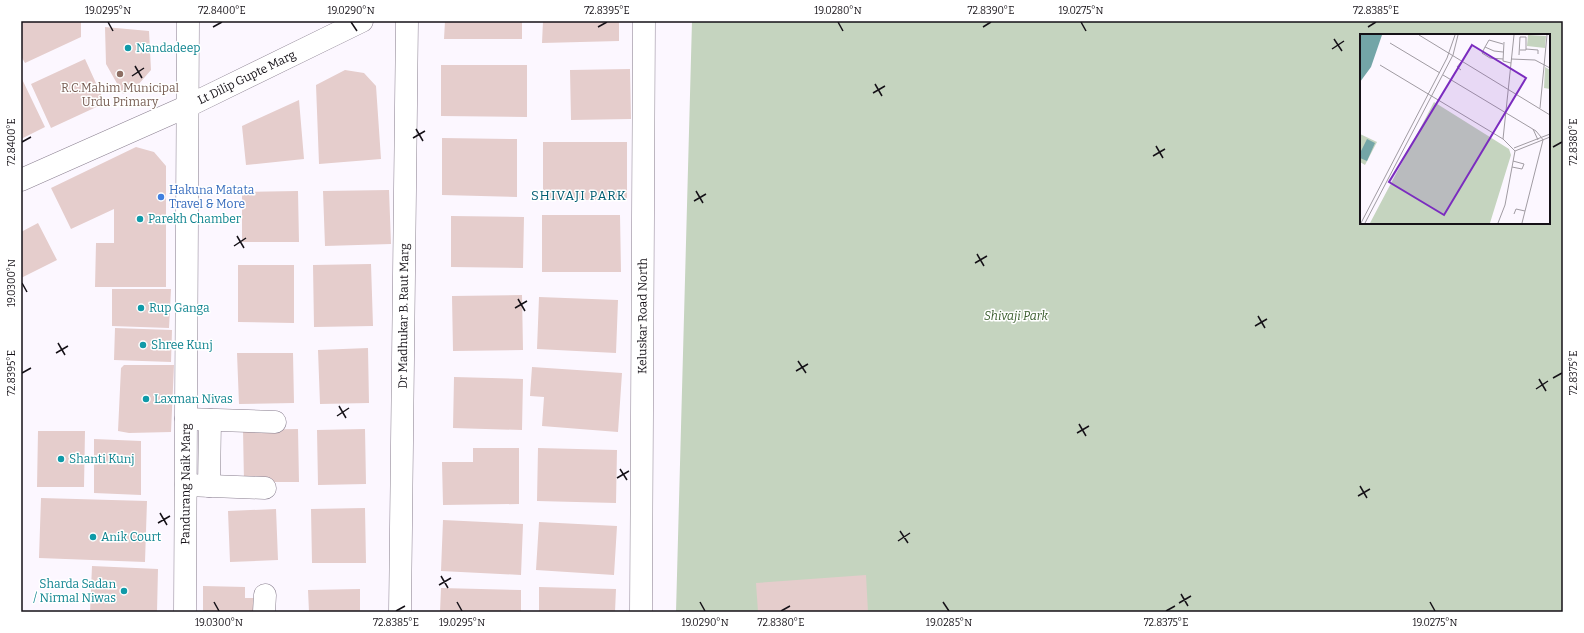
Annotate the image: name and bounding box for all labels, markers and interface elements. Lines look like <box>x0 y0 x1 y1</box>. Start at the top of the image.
text: 19.0295°N <box>85 5 131 17</box>
text: 72.8400°E <box>198 5 246 17</box>
text: 19.0290°N <box>327 5 375 17</box>
text: 72.8395°E <box>584 5 630 17</box>
text: 19.0280°N <box>814 5 862 17</box>
text: 72.8390°E <box>968 5 1014 17</box>
text: 19.0275°N <box>1058 5 1104 17</box>
text: 72.8385°E <box>1353 5 1399 17</box>
inset map <box>1360 34 1550 224</box>
place label: Nandadeep <box>136 41 200 55</box>
marker: Nandadeep <box>123 43 133 53</box>
street label: Lt Dilip Gupte Marg <box>196 47 298 107</box>
marker: R.C.Mahim Municipal Urdu Primary <box>115 69 125 79</box>
place label: R.C.Mahim Municipal Urdu Primary <box>61 81 180 109</box>
text: 72.8400°E <box>6 118 18 166</box>
text: 72.8380°E <box>1568 119 1580 165</box>
place label: Hakuna Matata Travel & More <box>169 183 255 211</box>
district label: SHIVAJI PARK <box>531 188 627 203</box>
marker: Hakuna Matata Travel & More <box>156 192 166 202</box>
place label: Parekh Chamber <box>148 212 242 226</box>
marker: Parekh Chamber <box>135 214 145 224</box>
street label: Dr Madhukar B. Raut Marg <box>396 243 411 389</box>
street label: Keluskar Road North <box>635 257 650 374</box>
text: 19.0300°N <box>6 259 18 307</box>
place label: Rup Ganga <box>149 301 210 315</box>
marker: Rup Ganga <box>136 303 146 313</box>
park label: Shivaji Park <box>984 309 1049 323</box>
place label: Shree Kunj <box>151 338 213 352</box>
marker: Shree Kunj <box>138 340 148 350</box>
text: 72.8395°E <box>6 350 18 396</box>
text: 72.8375°E <box>1568 351 1580 395</box>
place label: Laxman Nivas <box>154 392 233 406</box>
marker: Laxman Nivas <box>141 394 151 404</box>
street label: Pandurang Naik Marg <box>178 423 193 545</box>
place label: Shanti Kunj <box>69 452 135 466</box>
marker: Shanti Kunj <box>56 454 66 464</box>
place label: Anik Court <box>101 530 162 544</box>
marker: Anik Court <box>88 532 98 542</box>
place label: Sharda Sadan / Nirmal Niwas <box>33 577 116 605</box>
marker: Sharda Sadan / Nirmal Niwas <box>119 586 129 596</box>
text: 19.0300°N <box>195 617 243 629</box>
text: 72.8385°E <box>373 617 419 629</box>
text: 19.0295°N <box>439 617 485 629</box>
text: 19.0290°N <box>681 617 729 629</box>
text: 72.8380°E <box>758 617 804 629</box>
text: 19.0285°N <box>926 617 972 629</box>
text: 72.8375°E <box>1144 617 1188 629</box>
text: 19.0275°N <box>1412 617 1458 629</box>

